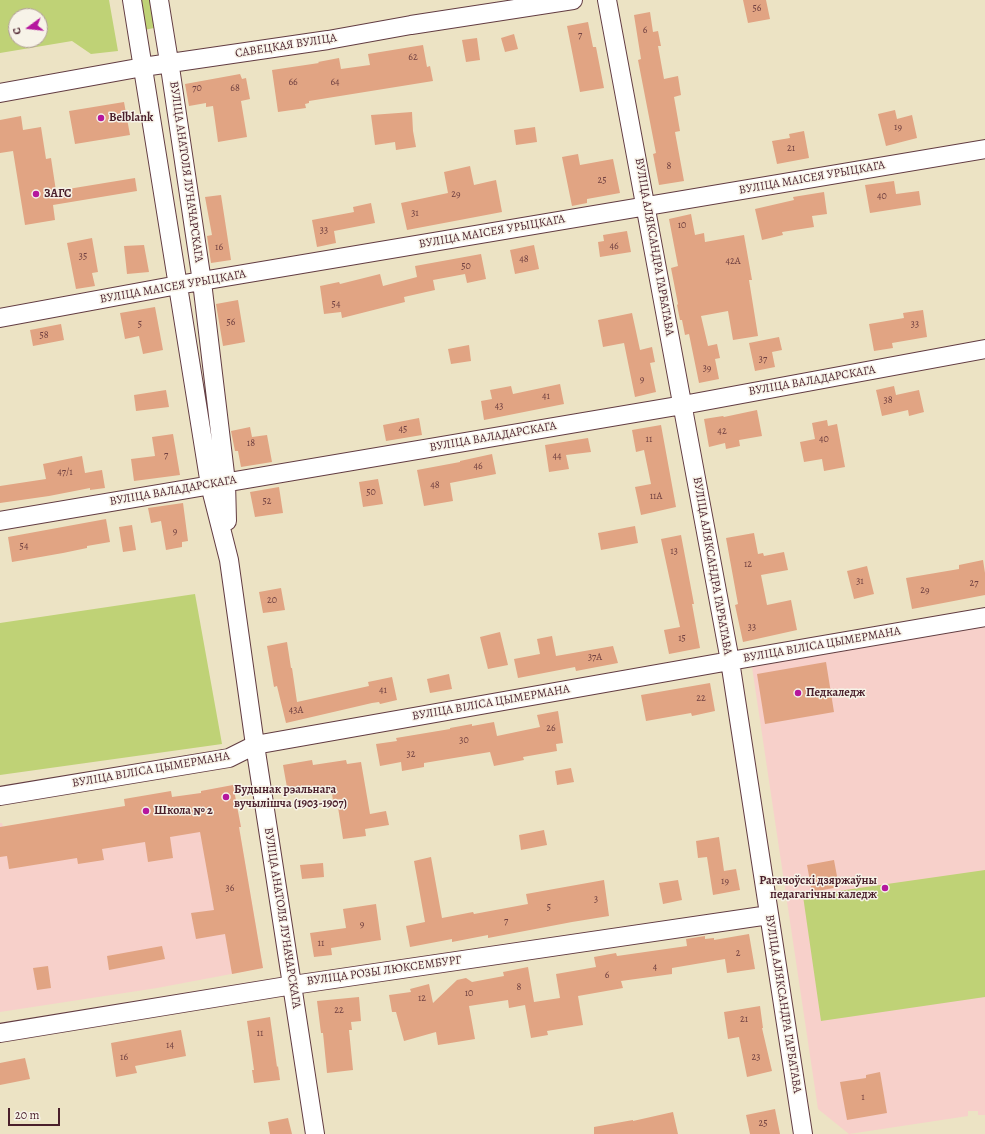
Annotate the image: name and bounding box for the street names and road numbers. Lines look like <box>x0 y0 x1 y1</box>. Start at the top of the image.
street label: САВЕЦКАЯ ВУЛІЦА <box>234 31 338 61</box>
street label: ВУЛІЦА АНАТОЛЯ ЛУНАЧАРСКАГА <box>166 80 206 264</box>
street label: ВУЛІЦА АЛЯКСАНДРА ГАРБАТАВА <box>631 157 677 337</box>
street label: ВУЛІЦА МАІСЕЯ УРЫЦКАГА <box>738 158 886 198</box>
street label: ВУЛІЦА МАІСЕЯ УРЫЦКАГА <box>418 212 566 252</box>
street label: ВУЛІЦА МАІСЕЯ УРЫЦКАГА <box>99 267 247 307</box>
street label: ВУЛІЦА ВАЛАДАРСКАГА <box>747 363 877 399</box>
street label: ВУЛІЦА ВАЛАДАРСКАГА <box>428 419 558 455</box>
street label: ВУЛІЦА ВАЛАДАРСКАГА <box>108 473 238 509</box>
street label: ВУЛІЦА АЛЯКСАНДРА ГАРБАТАВА <box>689 476 735 656</box>
street label: ВУЛІЦА ВІЛІСА ЦЫМЕРМАНА <box>742 624 902 666</box>
street label: ВУЛІЦА ВІЛІСА ЦЫМЕРМАНА <box>411 682 571 724</box>
street label: ВУЛІЦА ВІЛІСА ЦЫМЕРМАНА <box>71 749 231 791</box>
street label: ВУЛІЦА АНАТОЛЯ ЛУНАЧАРСКАГА <box>261 827 303 1009</box>
street label: ВУЛІЦА АЛЯКСАНДРА ГАРБАТАВА <box>762 914 804 1094</box>
street label: ВУЛІЦА РОЗЫ ЛЮКСЕМБУРГ <box>306 953 462 989</box>

